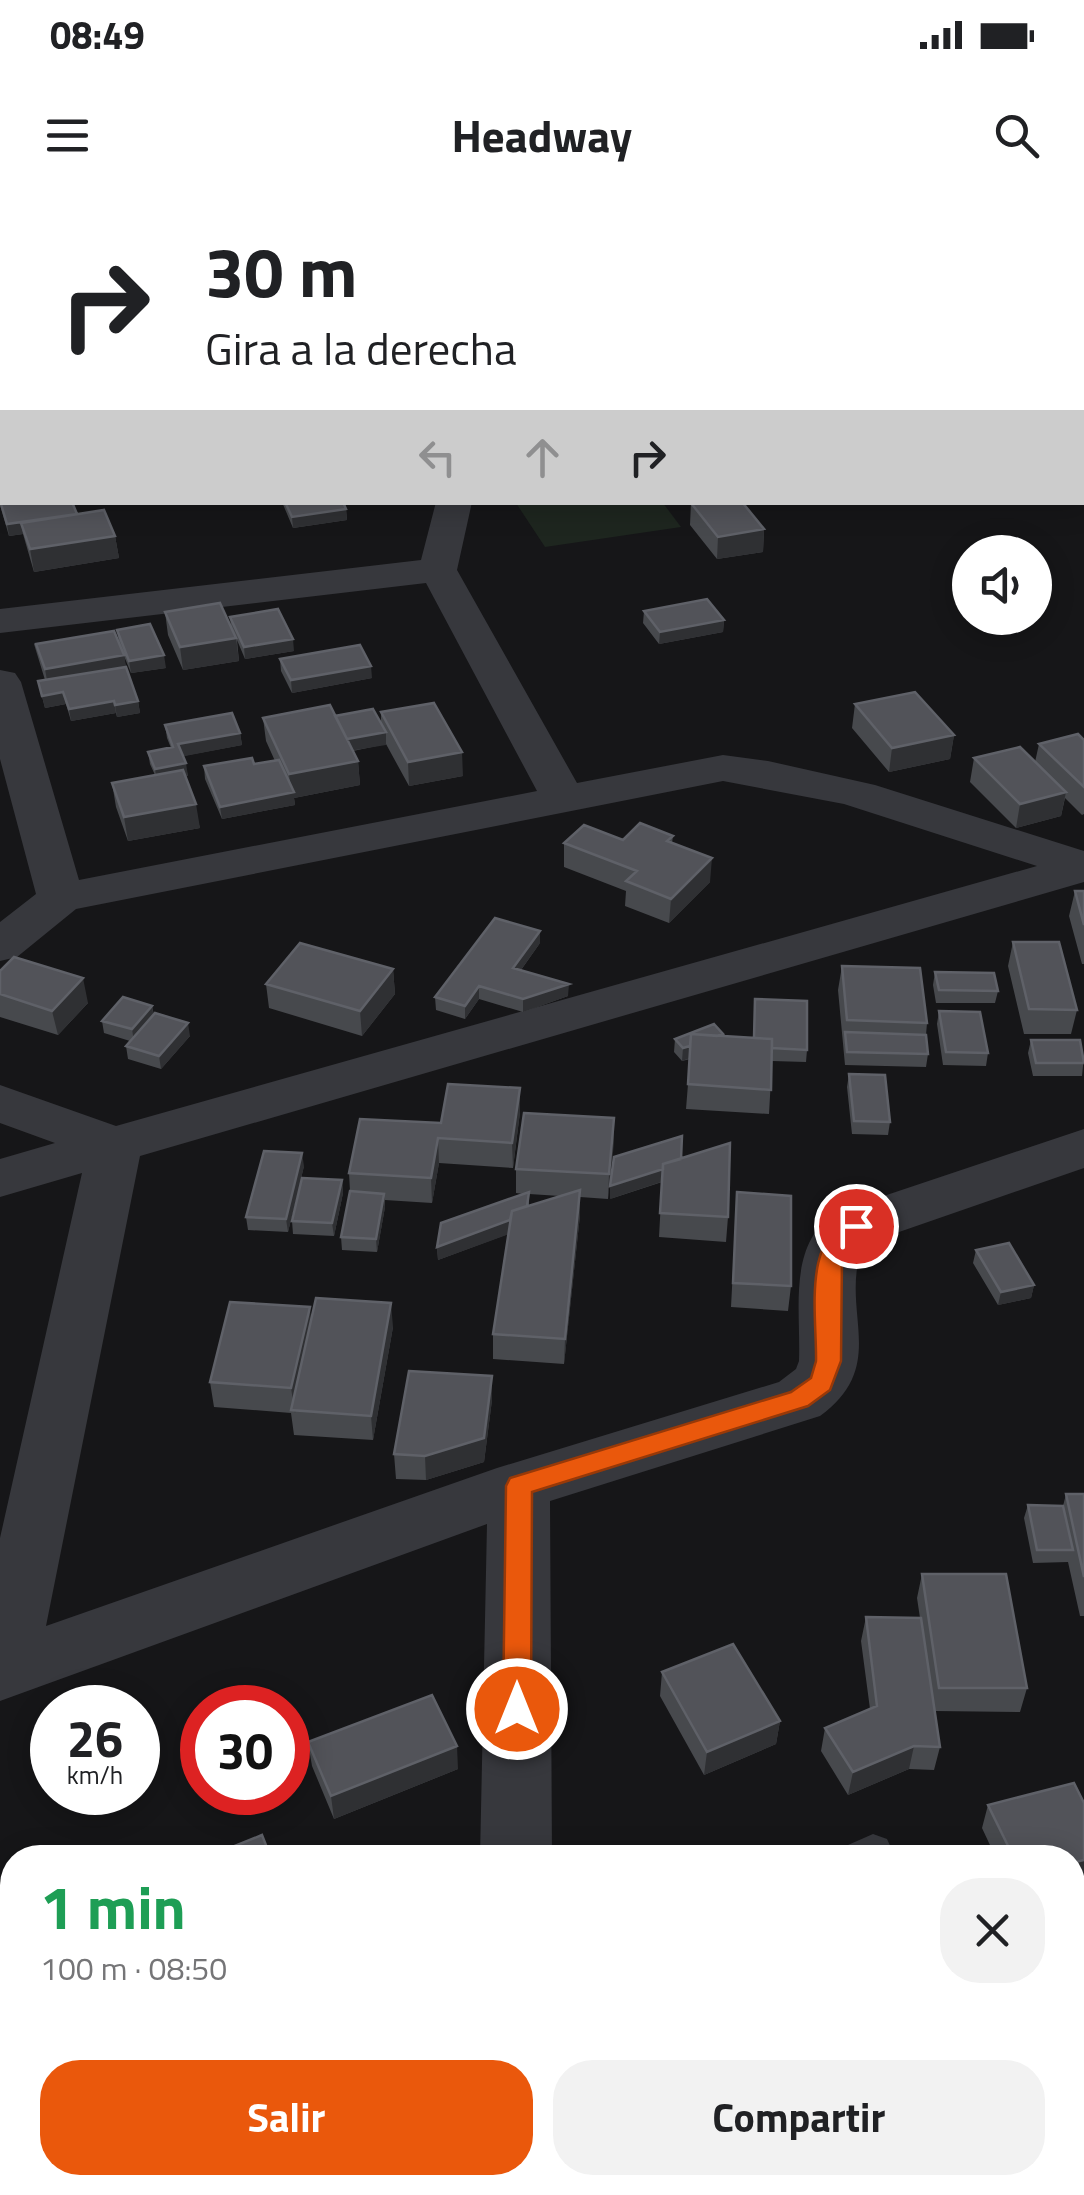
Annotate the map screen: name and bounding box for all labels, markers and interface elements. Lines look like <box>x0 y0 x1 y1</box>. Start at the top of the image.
text: 08:49 <box>50 6 145 64</box>
text: Headway <box>452 101 632 169</box>
icon: menu <box>40 108 95 163</box>
icon: search <box>989 108 1044 163</box>
text: 30 m <box>205 218 358 324</box>
icon: right <box>40 240 170 370</box>
text: Gira a la derecha <box>205 314 517 382</box>
icon: left <box>410 430 465 485</box>
icon: ahead <box>515 430 570 485</box>
icon: right <box>620 430 675 485</box>
map controls <box>952 535 1052 635</box>
button: sound <box>952 535 1052 635</box>
pin <box>814 1184 899 1269</box>
icon: arrive <box>829 1199 884 1254</box>
position arrow <box>465 1657 569 1761</box>
speed limit sign: 30 <box>180 1685 310 1815</box>
text: 26 <box>67 1700 123 1776</box>
text: km/h <box>67 1756 123 1794</box>
text: 1 min <box>40 1861 186 1952</box>
button: close <box>940 1878 1045 1983</box>
text: 100 m · 08:50 <box>40 1944 227 1992</box>
button: Salir <box>40 2060 533 2175</box>
button: Compartir <box>553 2060 1045 2175</box>

